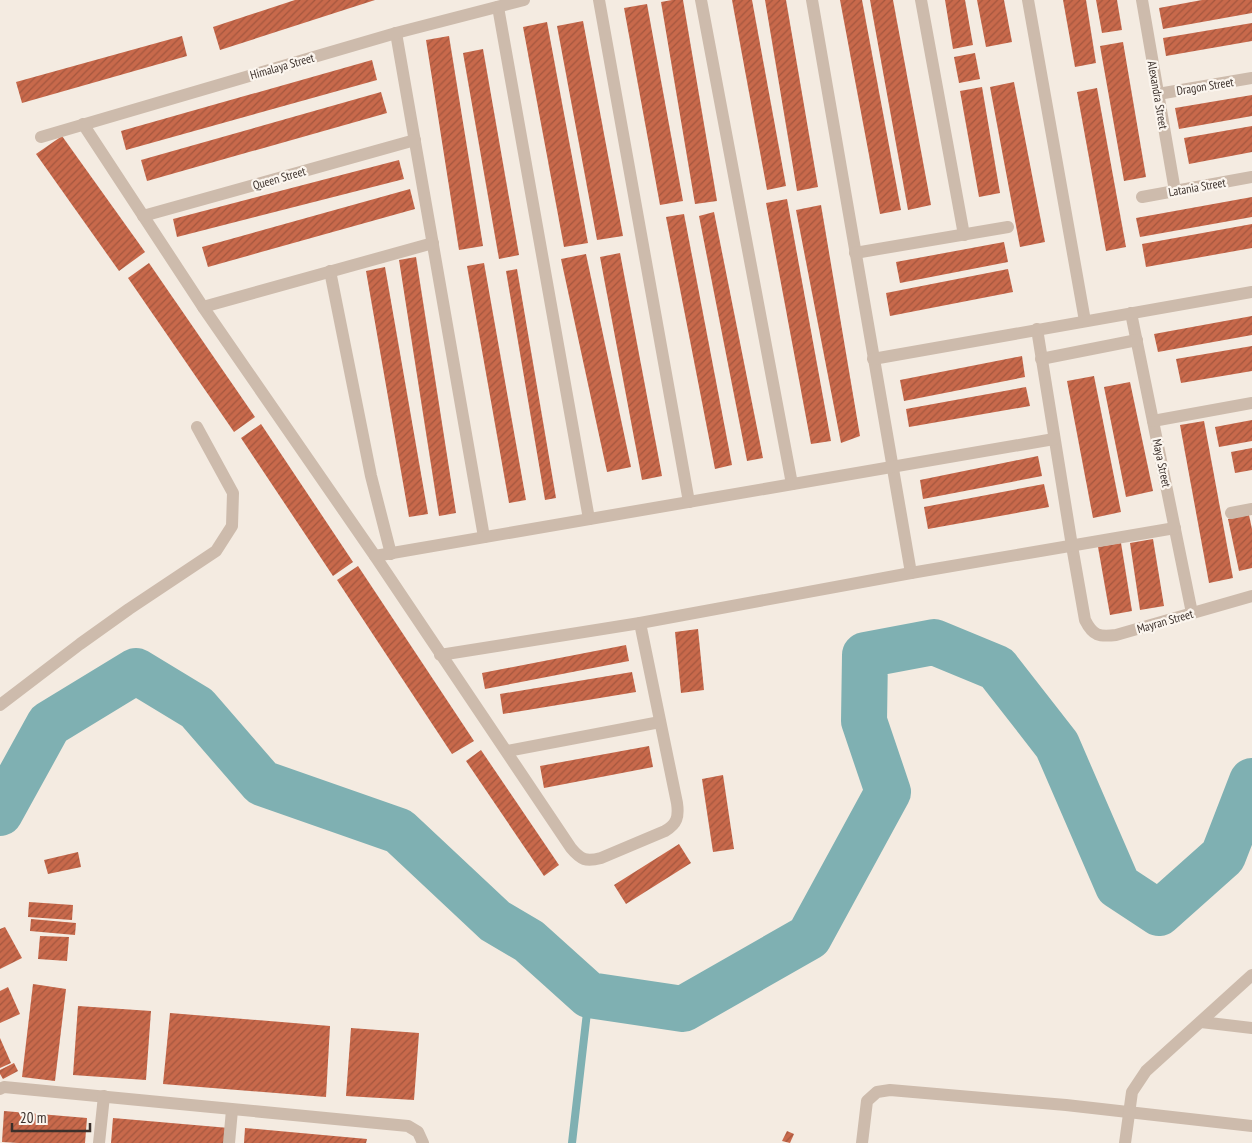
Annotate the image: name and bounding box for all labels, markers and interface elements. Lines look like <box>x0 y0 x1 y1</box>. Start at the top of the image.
street label: Himalaya Street <box>248 50 316 82</box>
street label: Alexandra Street <box>1145 60 1171 131</box>
street label: Dragon Street <box>1175 74 1235 98</box>
street label: Queen Street <box>251 163 308 193</box>
street label: Latania Street <box>1167 174 1227 199</box>
street label: Maya Street <box>1150 437 1175 489</box>
street label: Mayran Street <box>1135 606 1195 636</box>
scale bar <box>12 1100 90 1132</box>
text: 20 m <box>20 1108 46 1127</box>

